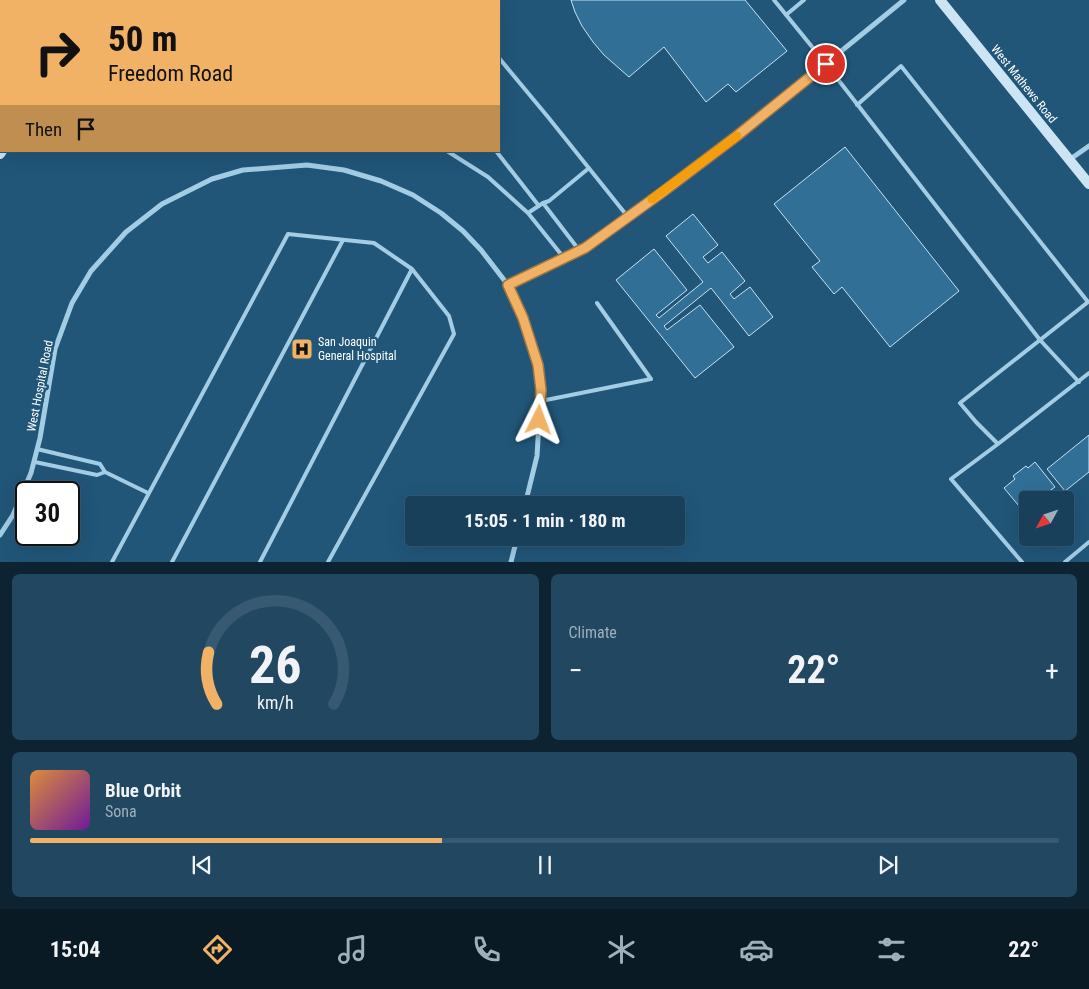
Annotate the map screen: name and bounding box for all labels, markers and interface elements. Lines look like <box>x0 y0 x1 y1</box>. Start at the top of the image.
text: 50 m <box>108 19 177 60</box>
icon: right <box>25 20 90 85</box>
street label: West Mathews Road <box>988 42 1060 126</box>
pin <box>805 43 847 85</box>
icon: arrive <box>812 50 840 78</box>
text: Freedom Road <box>108 61 233 86</box>
icon: arrive <box>72 115 100 143</box>
text: Then <box>25 118 62 141</box>
place label: San Joaquin General Hospital <box>318 335 397 363</box>
hospital icon: San Joaquin General Hospital <box>290 337 314 361</box>
street label: West Hospital Road <box>24 339 56 433</box>
position arrow <box>512 393 564 445</box>
speed limit sign: 30 <box>15 481 80 546</box>
north arrow <box>1019 491 1074 546</box>
map controls <box>1019 491 1074 546</box>
text: 15:05 · 1 min · 180 m <box>464 509 626 532</box>
text: Climate <box>569 623 617 642</box>
text: 26 <box>249 635 302 696</box>
text: 22° <box>787 648 840 692</box>
text: − <box>569 654 583 687</box>
text: + <box>1045 654 1059 687</box>
text: km/h <box>257 692 294 713</box>
text: Blue Orbit <box>105 779 181 802</box>
text: Sona <box>105 802 137 821</box>
icon: previous <box>188 851 216 879</box>
icon: pause <box>531 851 559 879</box>
icon: next <box>874 851 902 879</box>
icon: directions <box>200 932 235 967</box>
icon: music <box>335 932 370 967</box>
icon: phone <box>469 932 504 967</box>
icon: climate <box>604 932 639 967</box>
icon: car <box>739 932 774 967</box>
icon: filters <box>874 932 909 967</box>
text: 15:04 <box>50 937 100 962</box>
text: 22° <box>1008 937 1039 962</box>

